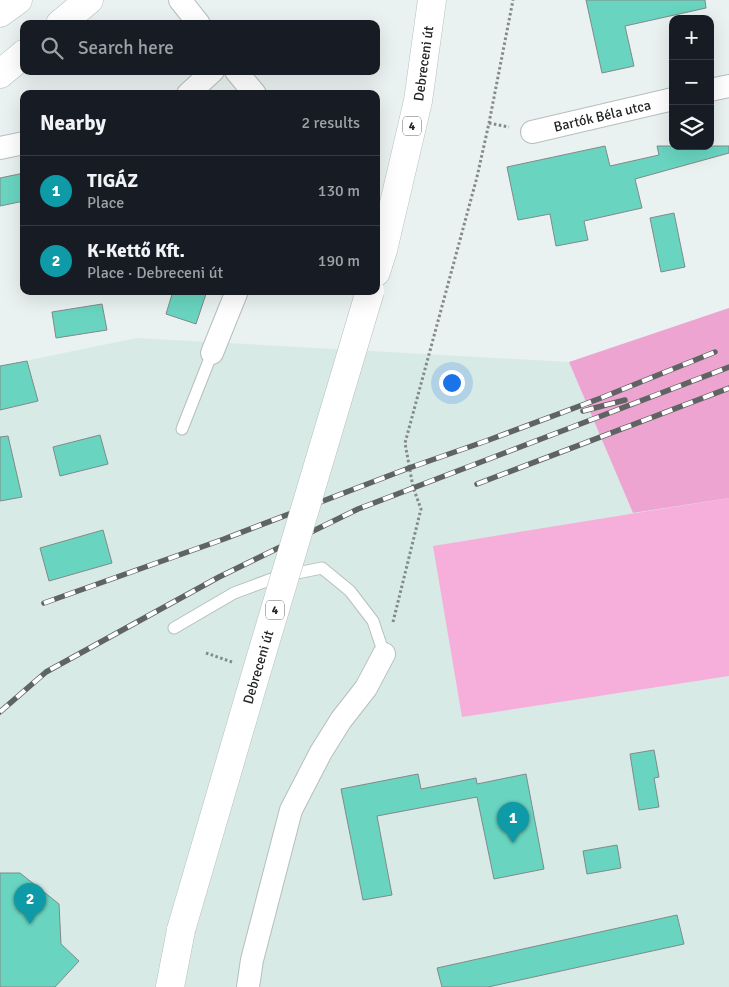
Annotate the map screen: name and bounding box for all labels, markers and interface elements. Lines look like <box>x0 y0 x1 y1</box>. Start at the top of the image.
map controls <box>669 15 714 150</box>
button: + <box>669 15 714 60</box>
search box <box>20 20 380 75</box>
street label: Debreceni út <box>410 25 437 102</box>
icon: search <box>38 34 66 62</box>
text: Search here <box>78 36 174 60</box>
button: − <box>669 60 714 105</box>
street label: Bartók Béla utca <box>552 96 652 136</box>
button: layers <box>669 105 714 150</box>
text: Nearby <box>40 110 106 136</box>
text: 2 results <box>301 113 360 133</box>
road number: 4 <box>403 116 421 136</box>
text: TIGÁZ <box>87 169 138 193</box>
text: 1 <box>52 181 60 201</box>
text: 130 m <box>318 181 360 201</box>
text: Place <box>87 193 124 213</box>
text: K-Kettő Kft. <box>87 239 185 263</box>
text: 2 <box>52 251 60 271</box>
text: 190 m <box>318 251 360 271</box>
text: Place · Debreceni út <box>87 263 223 283</box>
your location <box>439 370 465 396</box>
road number: 4 <box>266 600 284 620</box>
street label: Debreceni út <box>240 628 277 706</box>
pin: 1 <box>497 802 529 843</box>
pin: 2 <box>14 883 46 924</box>

